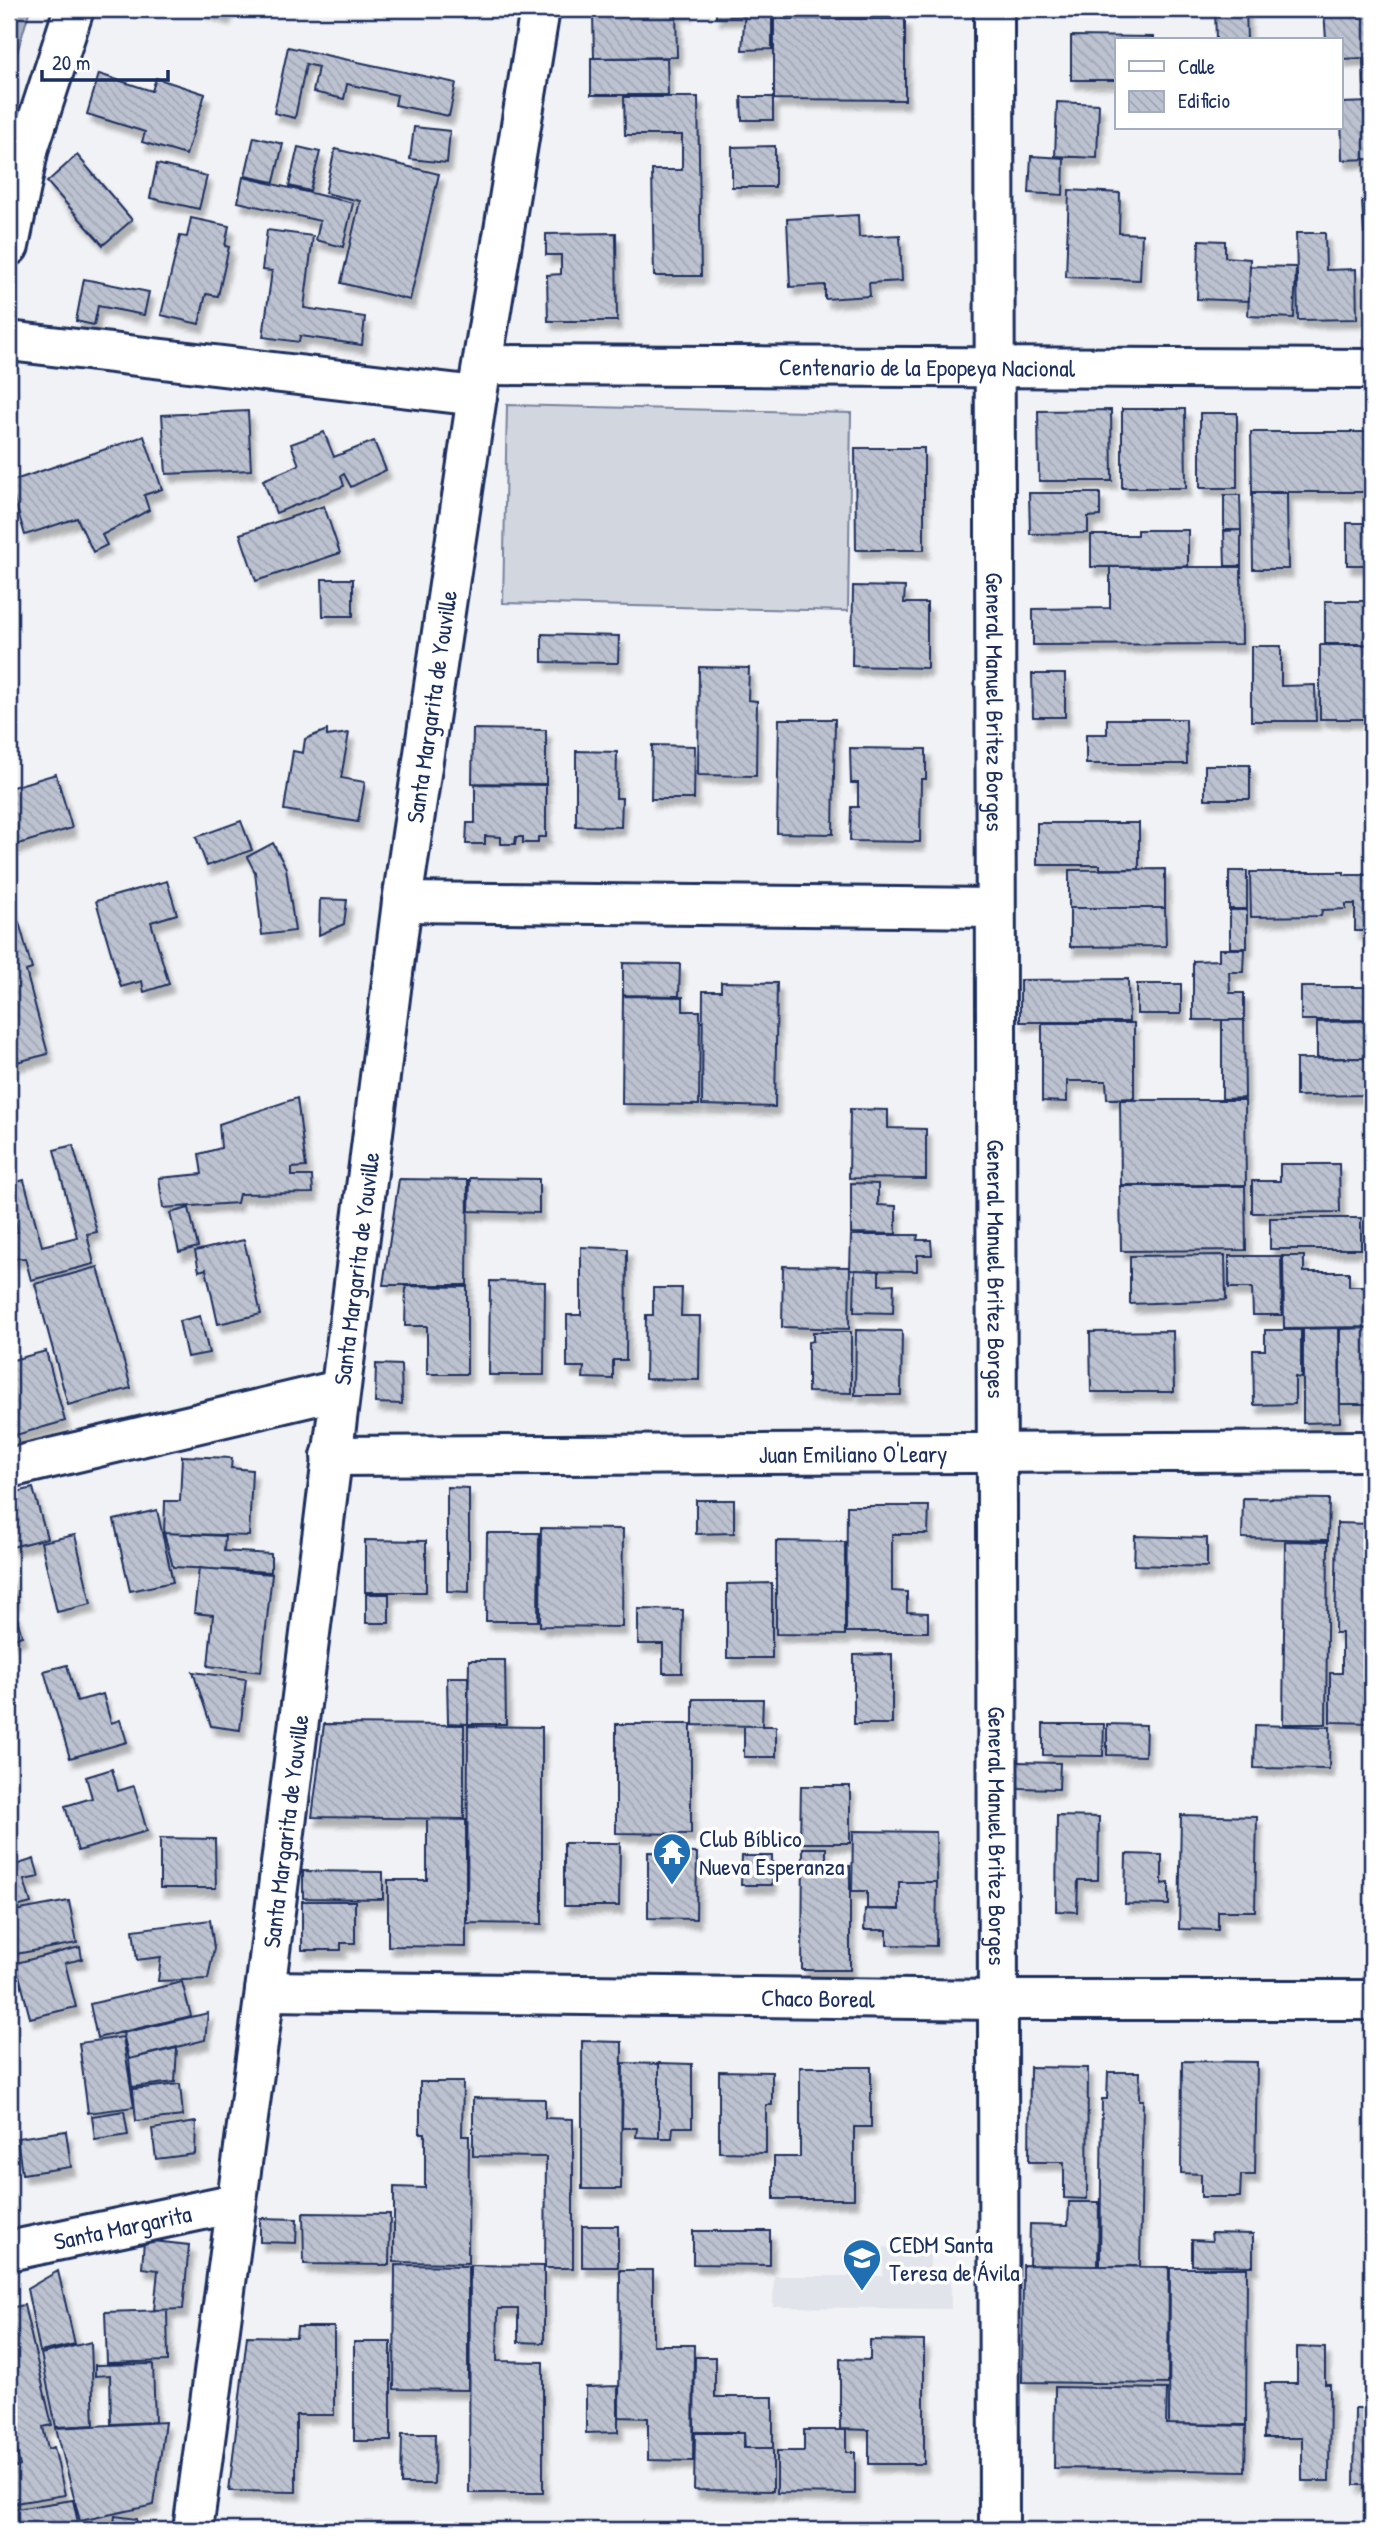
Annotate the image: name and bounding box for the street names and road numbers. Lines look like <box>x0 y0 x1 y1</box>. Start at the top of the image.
street label: Centenario de la Epopeya Nacional <box>779 350 1076 384</box>
street label: General Manuel Britez Borges <box>979 573 1012 831</box>
street label: Santa Margarita de Youville <box>398 588 464 825</box>
street label: General Manuel Britez Borges <box>980 1140 1013 1398</box>
street label: Santa Margarita de Youville <box>325 1150 386 1387</box>
street label: Juan Emiliano O'Leary <box>759 1437 947 1470</box>
street label: General Manuel Britez Borges <box>981 1707 1014 1965</box>
street label: Santa Margarita de Youville <box>255 1712 316 1950</box>
street label: Chaco Boreal <box>761 1981 876 2015</box>
street label: Santa Margarita <box>51 2197 194 2257</box>

